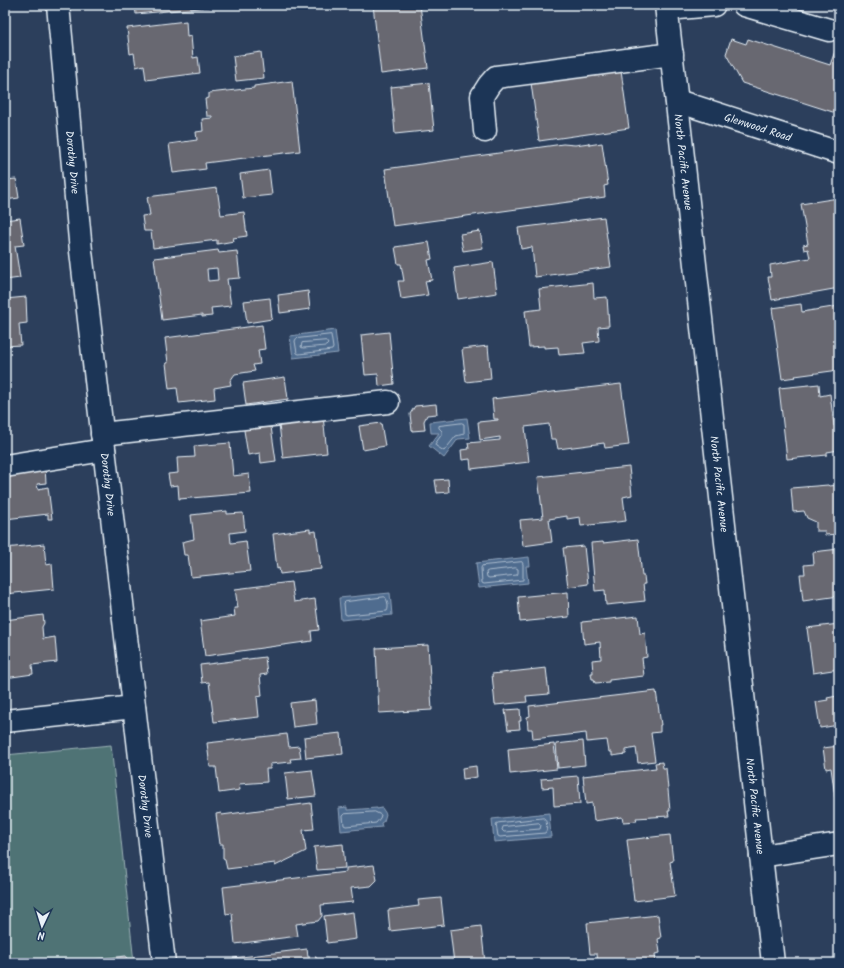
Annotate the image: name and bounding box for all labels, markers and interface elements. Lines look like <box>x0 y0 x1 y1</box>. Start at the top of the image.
street label: Glenwood Road <box>722 109 794 147</box>
street label: North Pacific Avenue <box>668 113 697 211</box>
street label: Dorothy Drive <box>60 130 84 195</box>
street label: North Pacific Avenue <box>704 435 733 533</box>
street label: Dorothy Drive <box>95 452 120 517</box>
street label: North Pacific Avenue <box>740 757 769 855</box>
street label: Dorothy Drive <box>132 774 157 839</box>
north arrow <box>22 906 62 946</box>
text: N <box>37 926 45 944</box>

